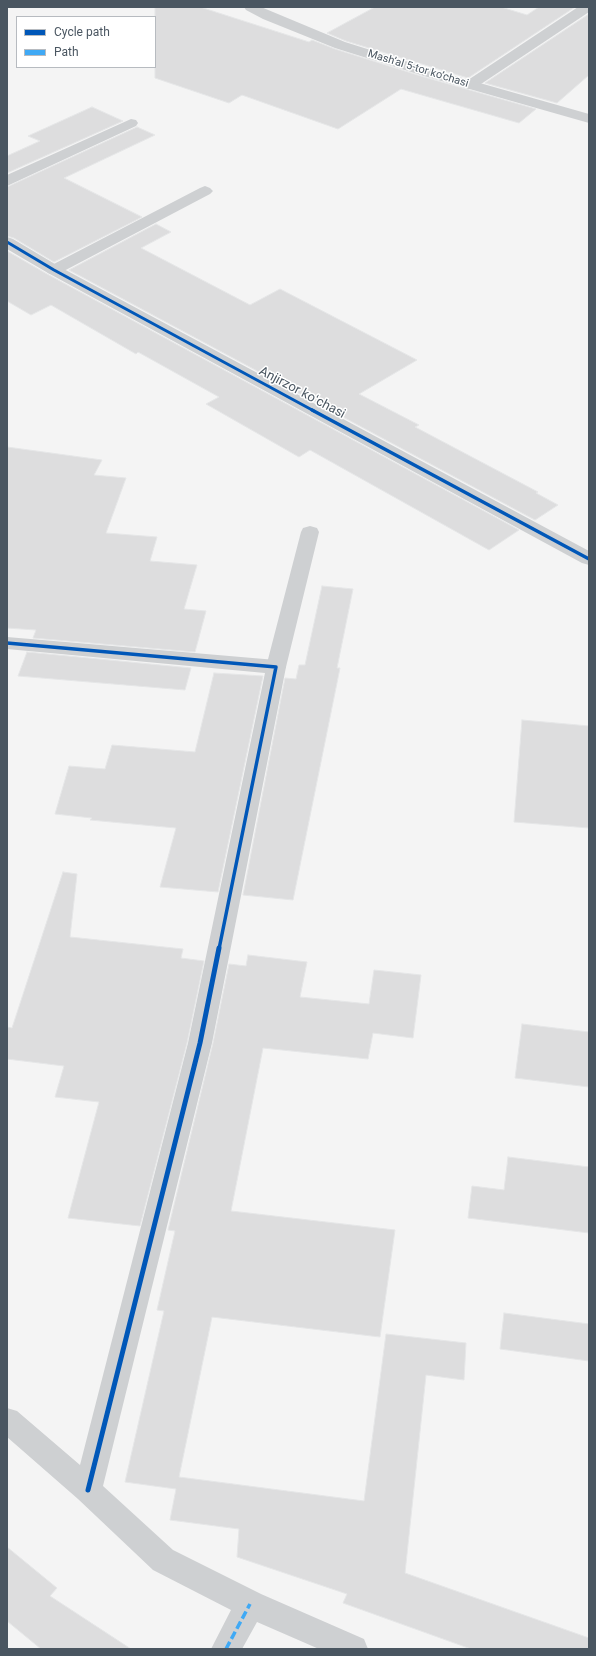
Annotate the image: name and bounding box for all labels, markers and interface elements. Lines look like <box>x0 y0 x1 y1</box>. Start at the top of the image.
legend <box>16 16 156 68</box>
text: Cycle path <box>54 25 110 39</box>
text: Path <box>54 45 79 59</box>
street label: Mashʼal 5-tor koʼchasi <box>366 47 470 91</box>
street label: Anjirzor koʻchasi <box>256 364 348 422</box>

